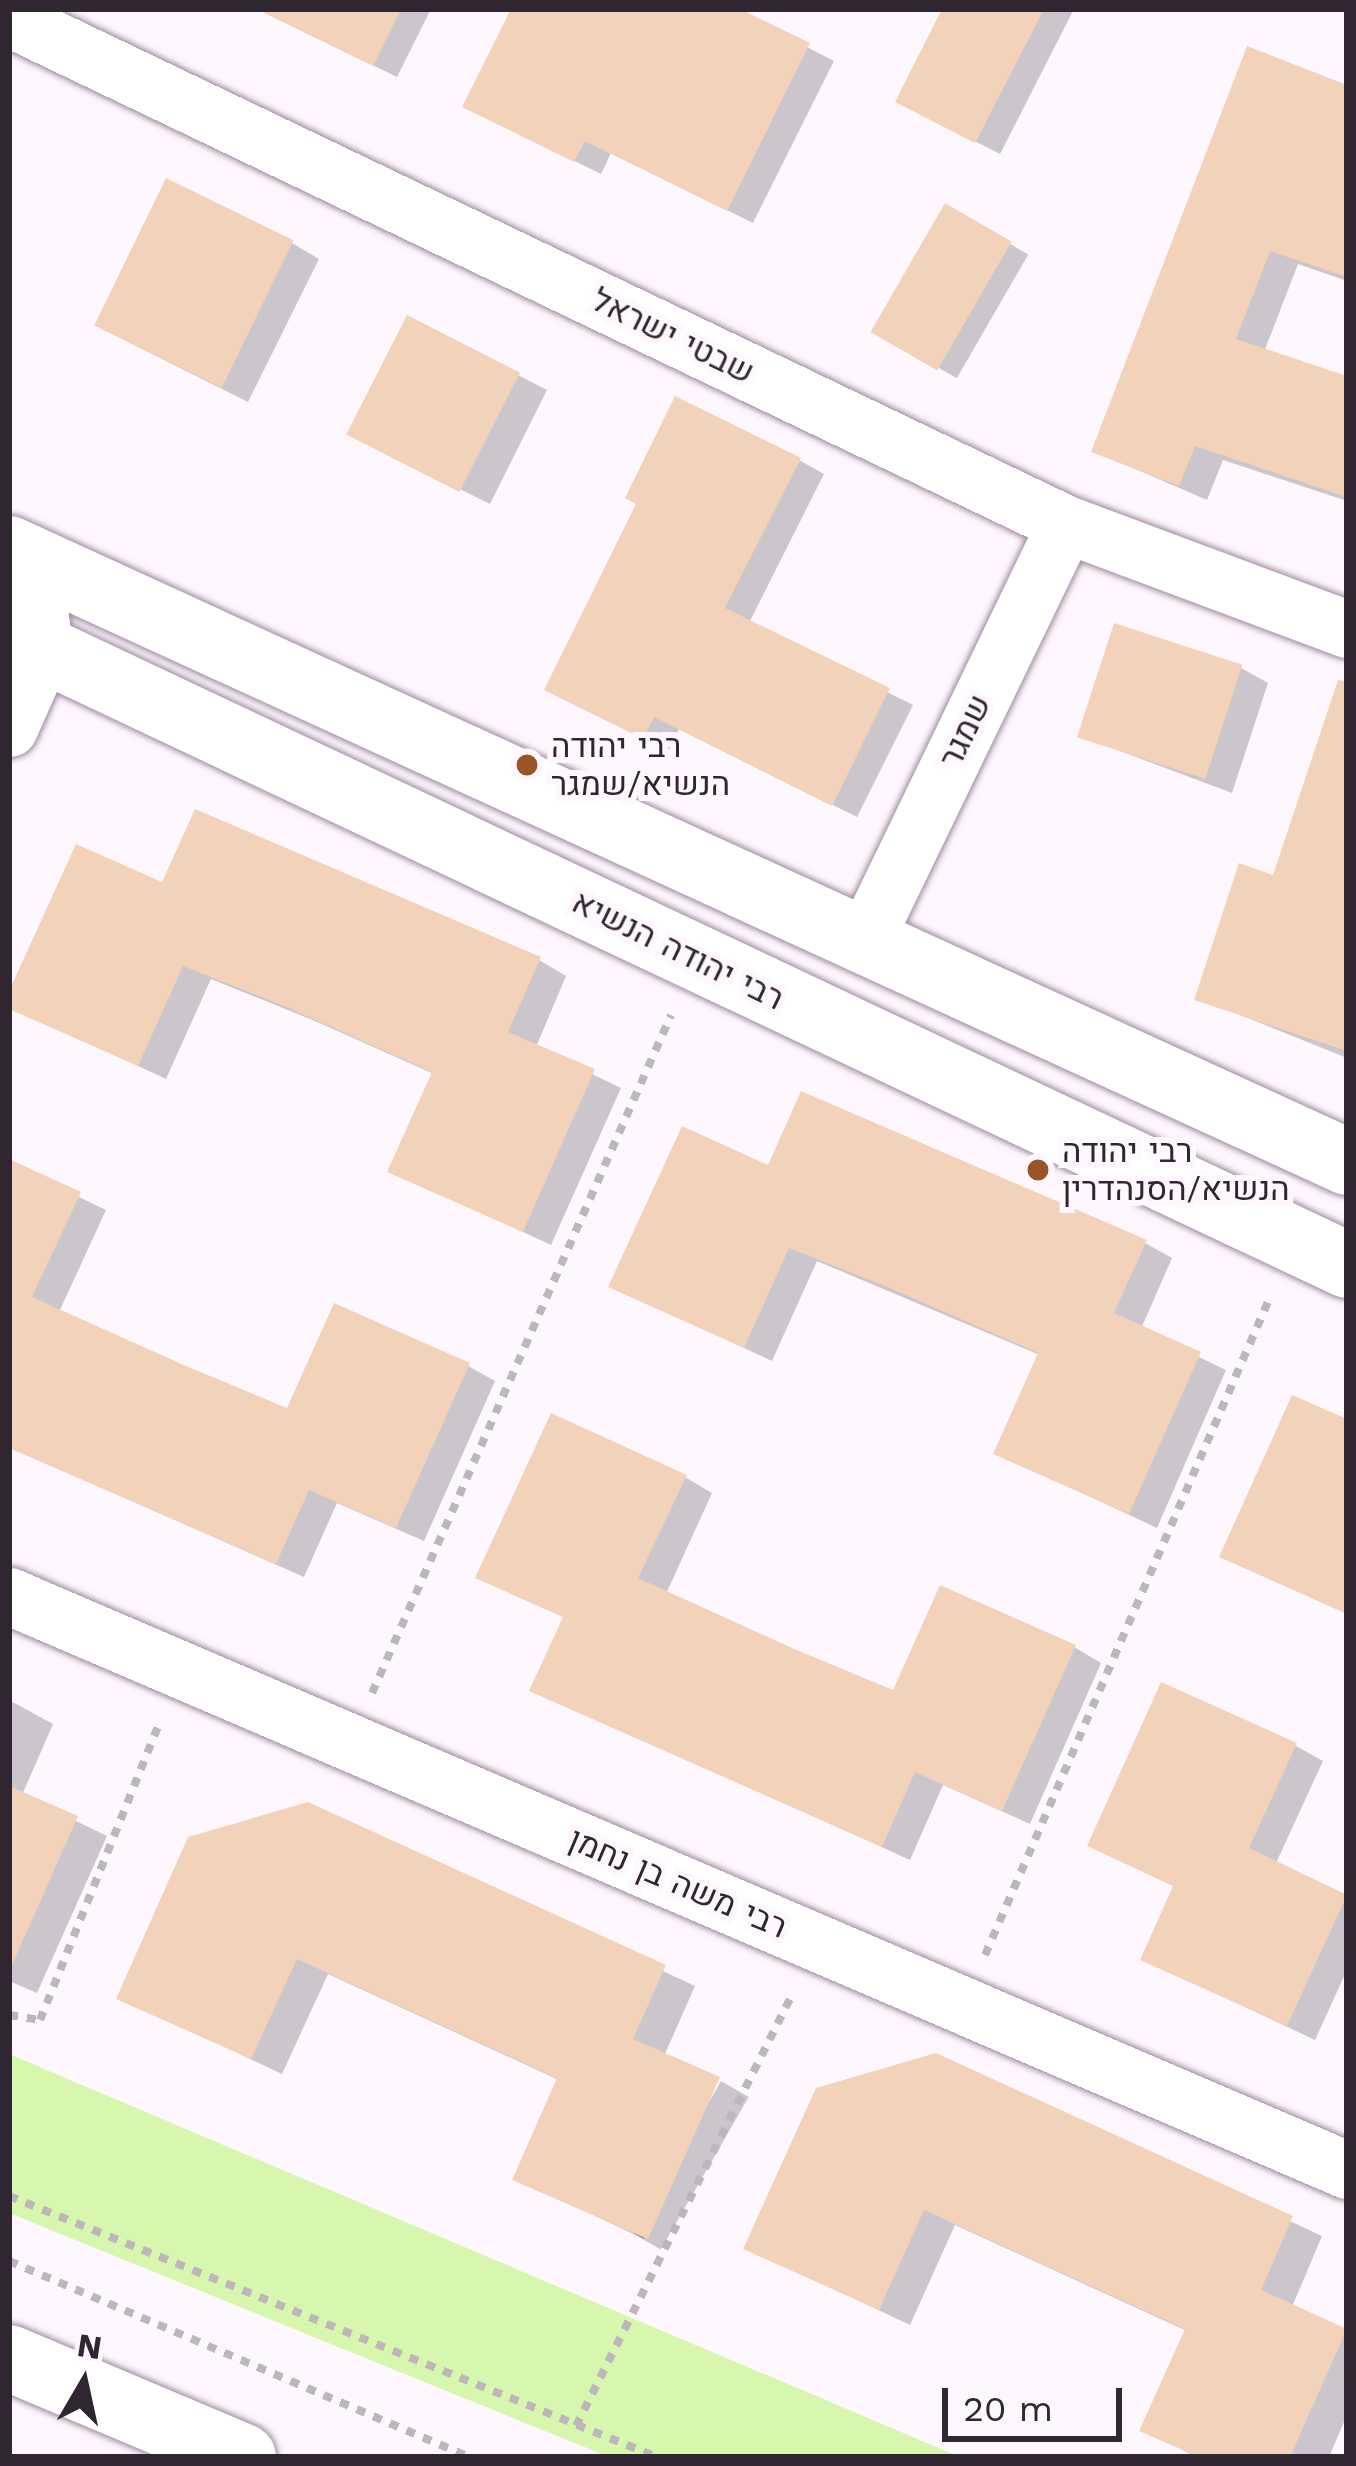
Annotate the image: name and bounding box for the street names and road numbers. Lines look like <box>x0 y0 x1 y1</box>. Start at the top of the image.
street label: שבטי ישראל <box>585 280 761 392</box>
street label: שמגר <box>931 688 999 774</box>
street label: רבי יהודה הנשיא <box>566 882 790 1018</box>
street label: רבי משה בן נחמן <box>563 1819 793 1947</box>

